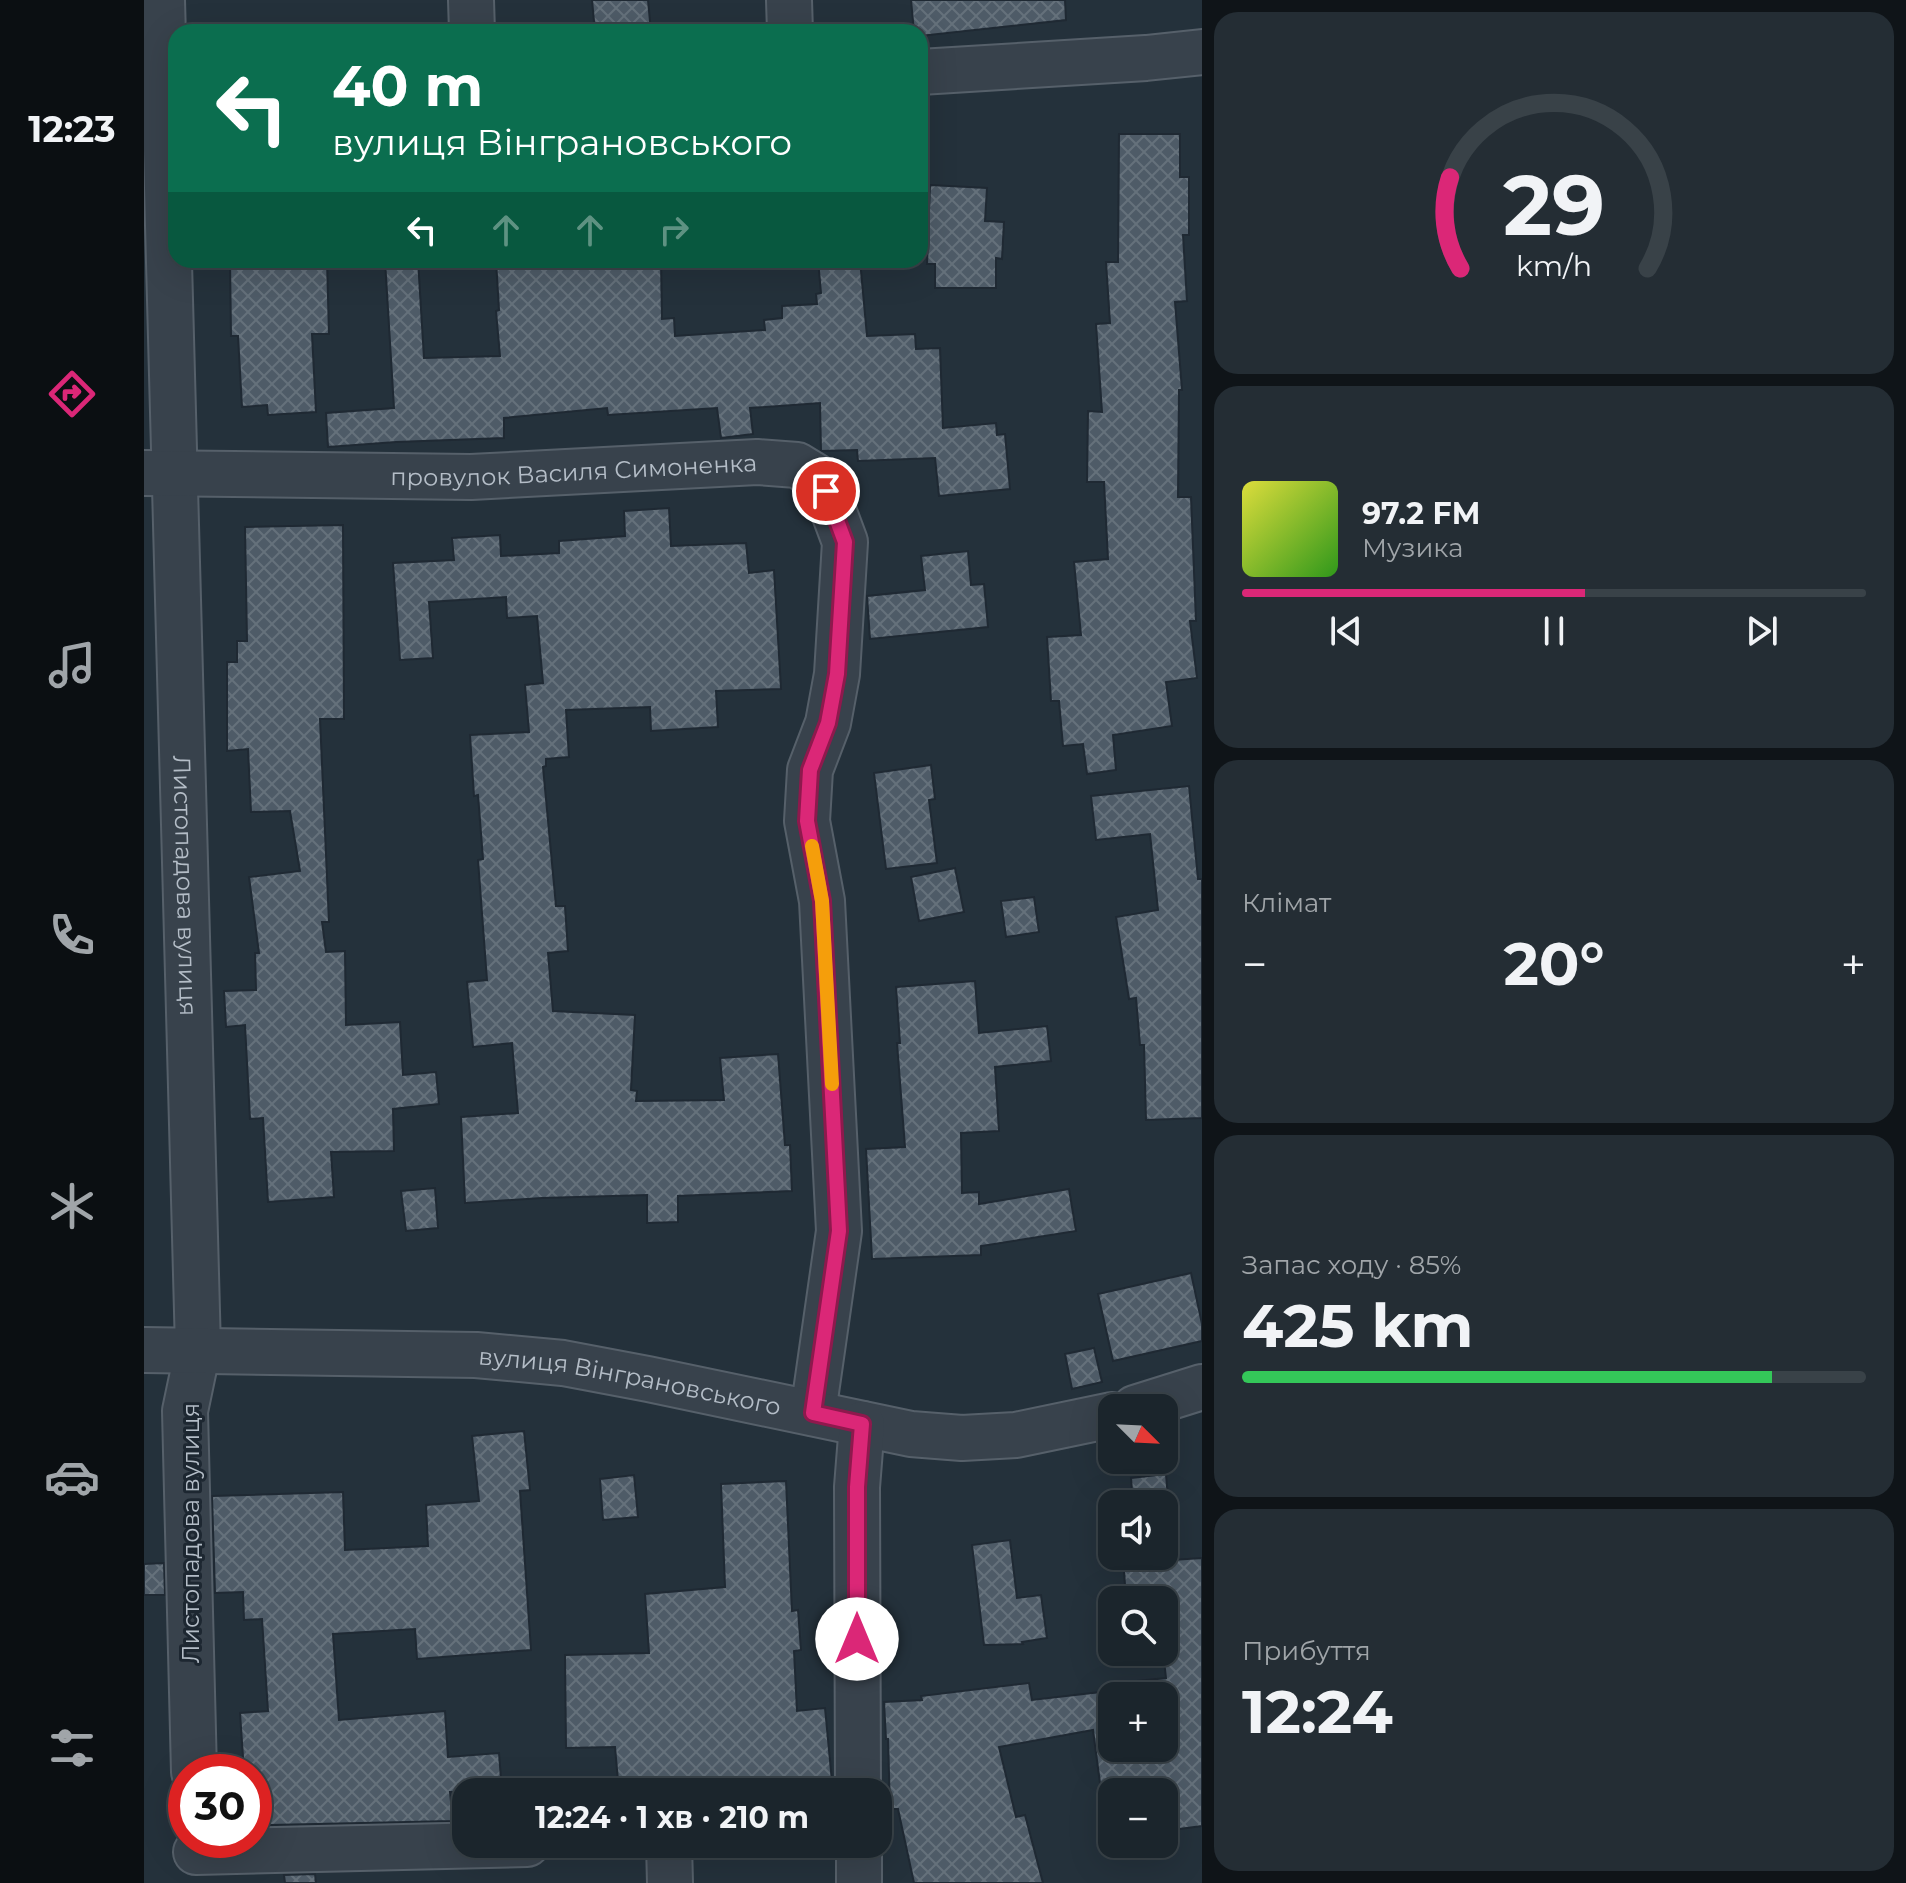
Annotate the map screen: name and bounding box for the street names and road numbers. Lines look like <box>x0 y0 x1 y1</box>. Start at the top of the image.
street label: провулок Василя Симоненка <box>390 448 758 492</box>
street label: Листопадова вулиця <box>168 755 204 1016</box>
street label: вулиця Вінграновського <box>477 1341 784 1421</box>
street label: Листопадова вулиця <box>176 1403 205 1663</box>

